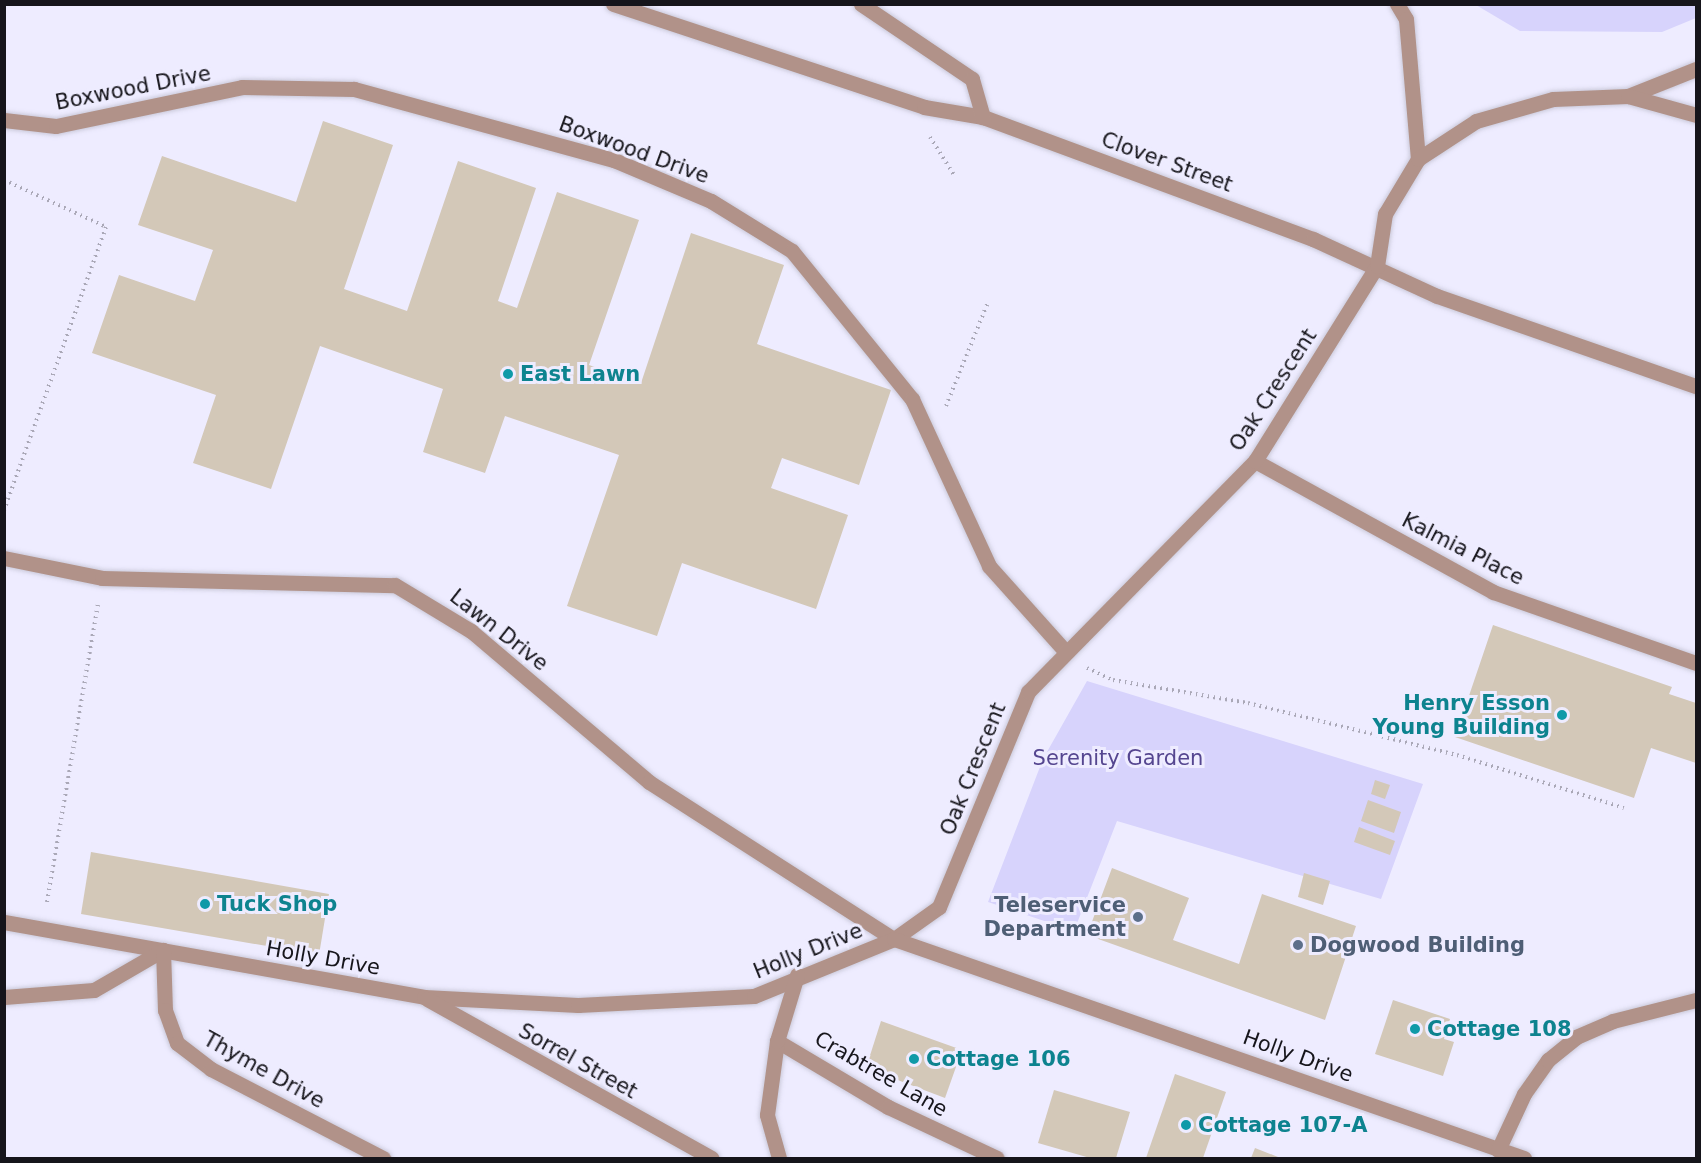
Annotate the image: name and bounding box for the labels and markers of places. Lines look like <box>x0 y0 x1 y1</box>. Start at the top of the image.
place label: East Lawn <box>520 361 640 387</box>
marker: East Lawn <box>501 367 515 381</box>
place label: Henry Esson Young Building <box>1372 690 1550 740</box>
marker: Henry Esson Young Building <box>1555 708 1569 722</box>
place label: Tuck Shop <box>217 891 337 917</box>
place label: Teleservice Department <box>984 892 1126 942</box>
marker: Tuck Shop <box>198 897 212 911</box>
marker: Teleservice Department <box>1131 910 1145 924</box>
place label: Dogwood Building <box>1310 932 1525 958</box>
marker: Dogwood Building <box>1291 938 1305 952</box>
place label: Cottage 108 <box>1427 1016 1572 1042</box>
marker: Cottage 108 <box>1408 1022 1422 1036</box>
place label: Cottage 106 <box>926 1046 1071 1072</box>
marker: Cottage 106 <box>907 1052 921 1066</box>
place label: Cottage 107-A <box>1198 1112 1367 1138</box>
marker: Cottage 107-A <box>1179 1118 1193 1132</box>

